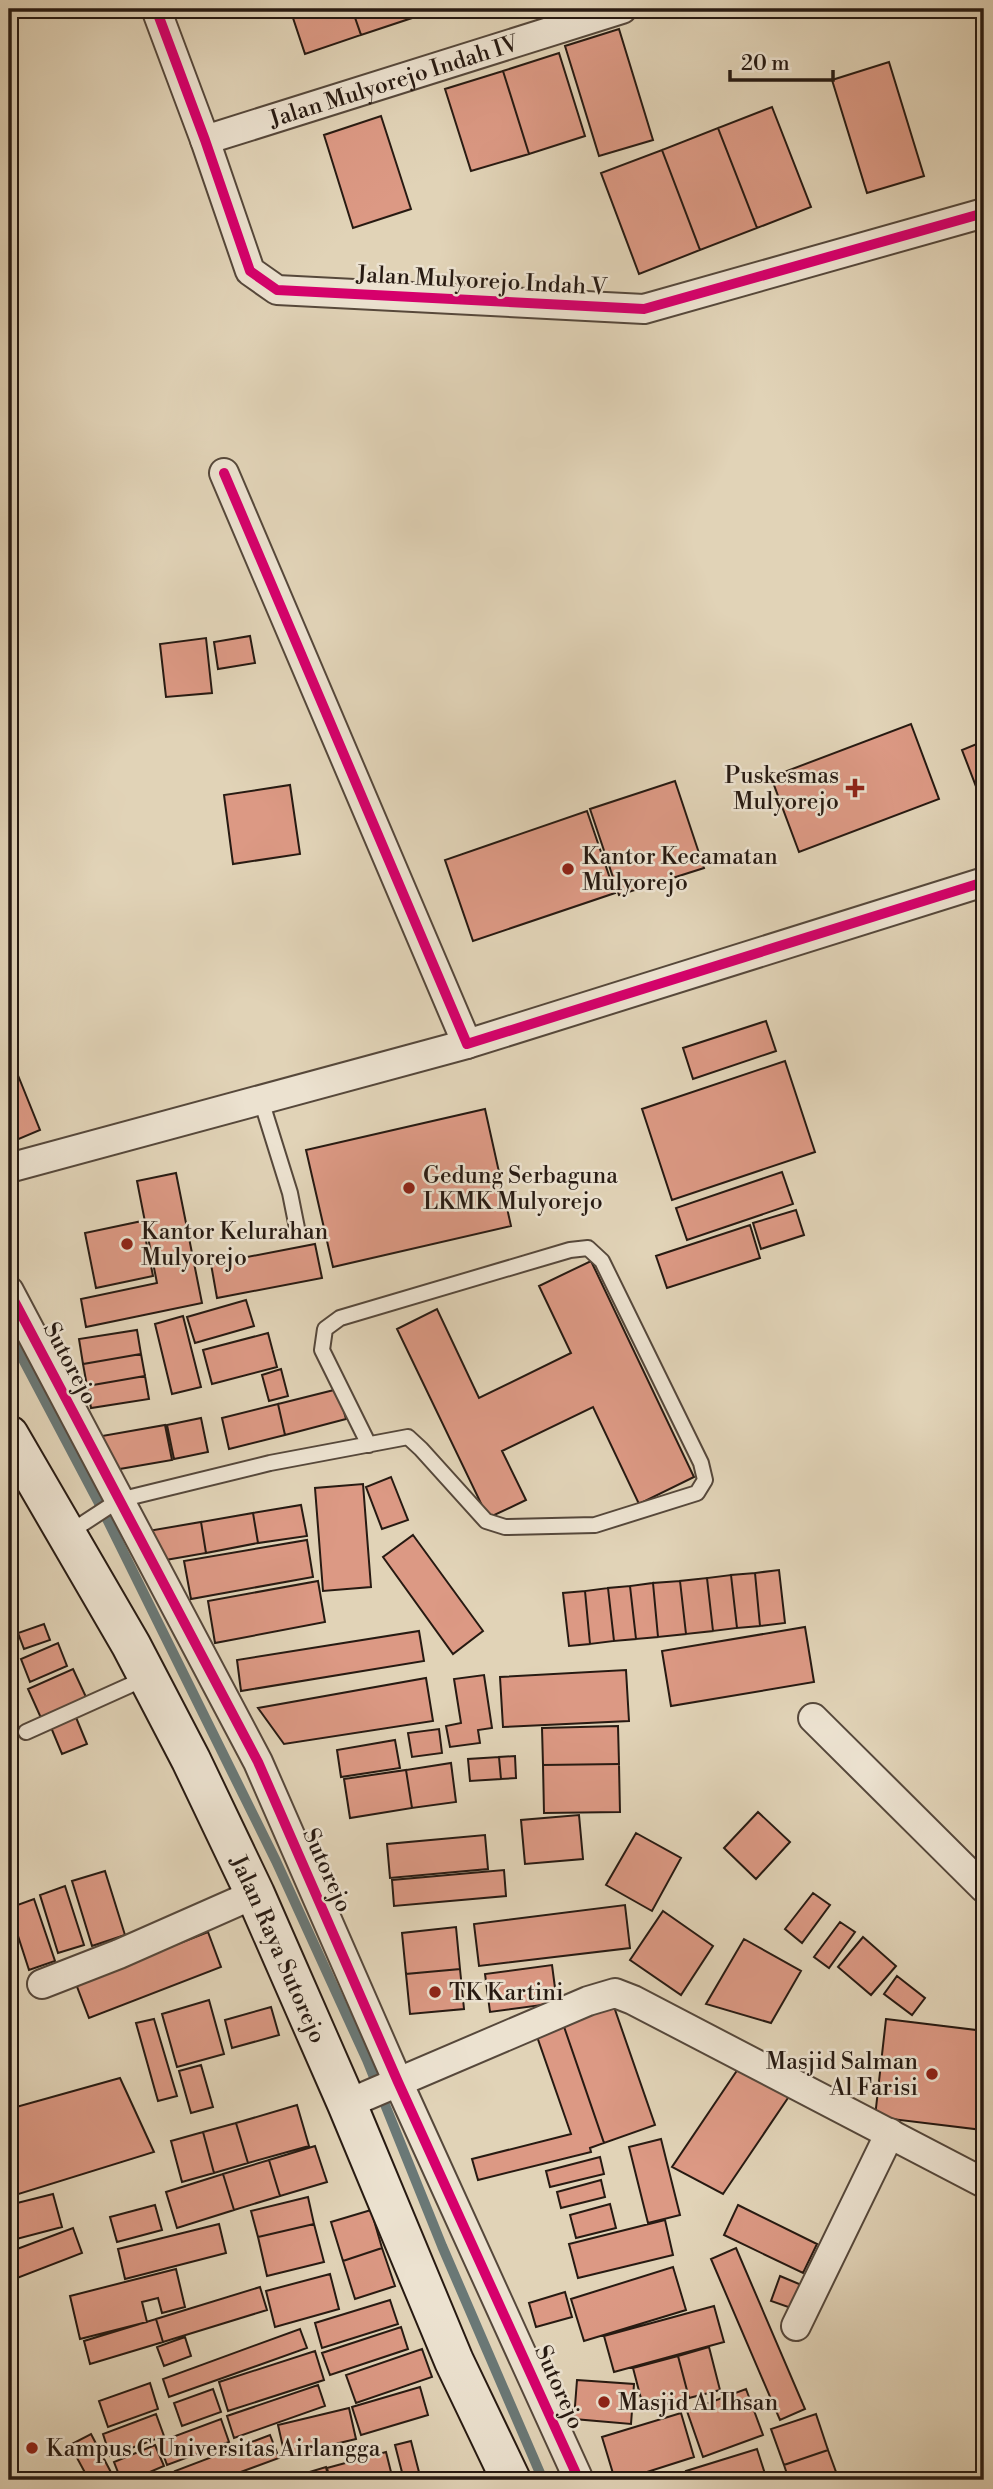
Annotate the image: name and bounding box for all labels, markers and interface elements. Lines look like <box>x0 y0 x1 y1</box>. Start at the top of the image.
street label: Jalan Mulyorejo Indah IV <box>265 29 523 134</box>
scale bar <box>730 38 834 82</box>
text: 20 m <box>741 51 790 77</box>
street label: Jalan Mulyorejo Indah V <box>355 260 609 302</box>
place label: Puskesmas Mulyorejo <box>725 762 839 816</box>
marker: Puskesmas Mulyorejo <box>845 778 865 798</box>
place label: Kantor Kecamatan Mulyorejo <box>582 843 778 897</box>
marker: Kantor Kecamatan Mulyorejo <box>560 861 576 877</box>
place label: Gedung Serbaguna LKMK Mulyorejo <box>423 1162 618 1216</box>
marker: Gedung Serbaguna LKMK Mulyorejo <box>401 1180 417 1196</box>
place label: Kantor Kelurahan Mulyorejo <box>141 1218 329 1272</box>
marker: Kantor Kelurahan Mulyorejo <box>119 1236 135 1252</box>
street label: Sutorejo <box>37 1318 103 1409</box>
street label: Sutorejo <box>296 1824 358 1917</box>
street label: Jalan Raya Sutorejo <box>223 1850 332 2048</box>
place label: TK Kartini <box>449 1979 564 2007</box>
marker: TK Kartini <box>427 1984 443 2000</box>
place label: Masjid Salman Al Farisi <box>766 2048 918 2102</box>
marker: Masjid Salman Al Farisi <box>924 2066 940 2082</box>
street label: Sutorejo <box>528 2341 590 2434</box>
place label: Masjid Al Ihsan <box>618 2389 778 2417</box>
marker: Masjid Al Ihsan <box>596 2394 612 2410</box>
place label: Kampus C Universitas Airlangga <box>46 2435 381 2463</box>
marker: Kampus C Universitas Airlangga <box>24 2440 40 2456</box>

